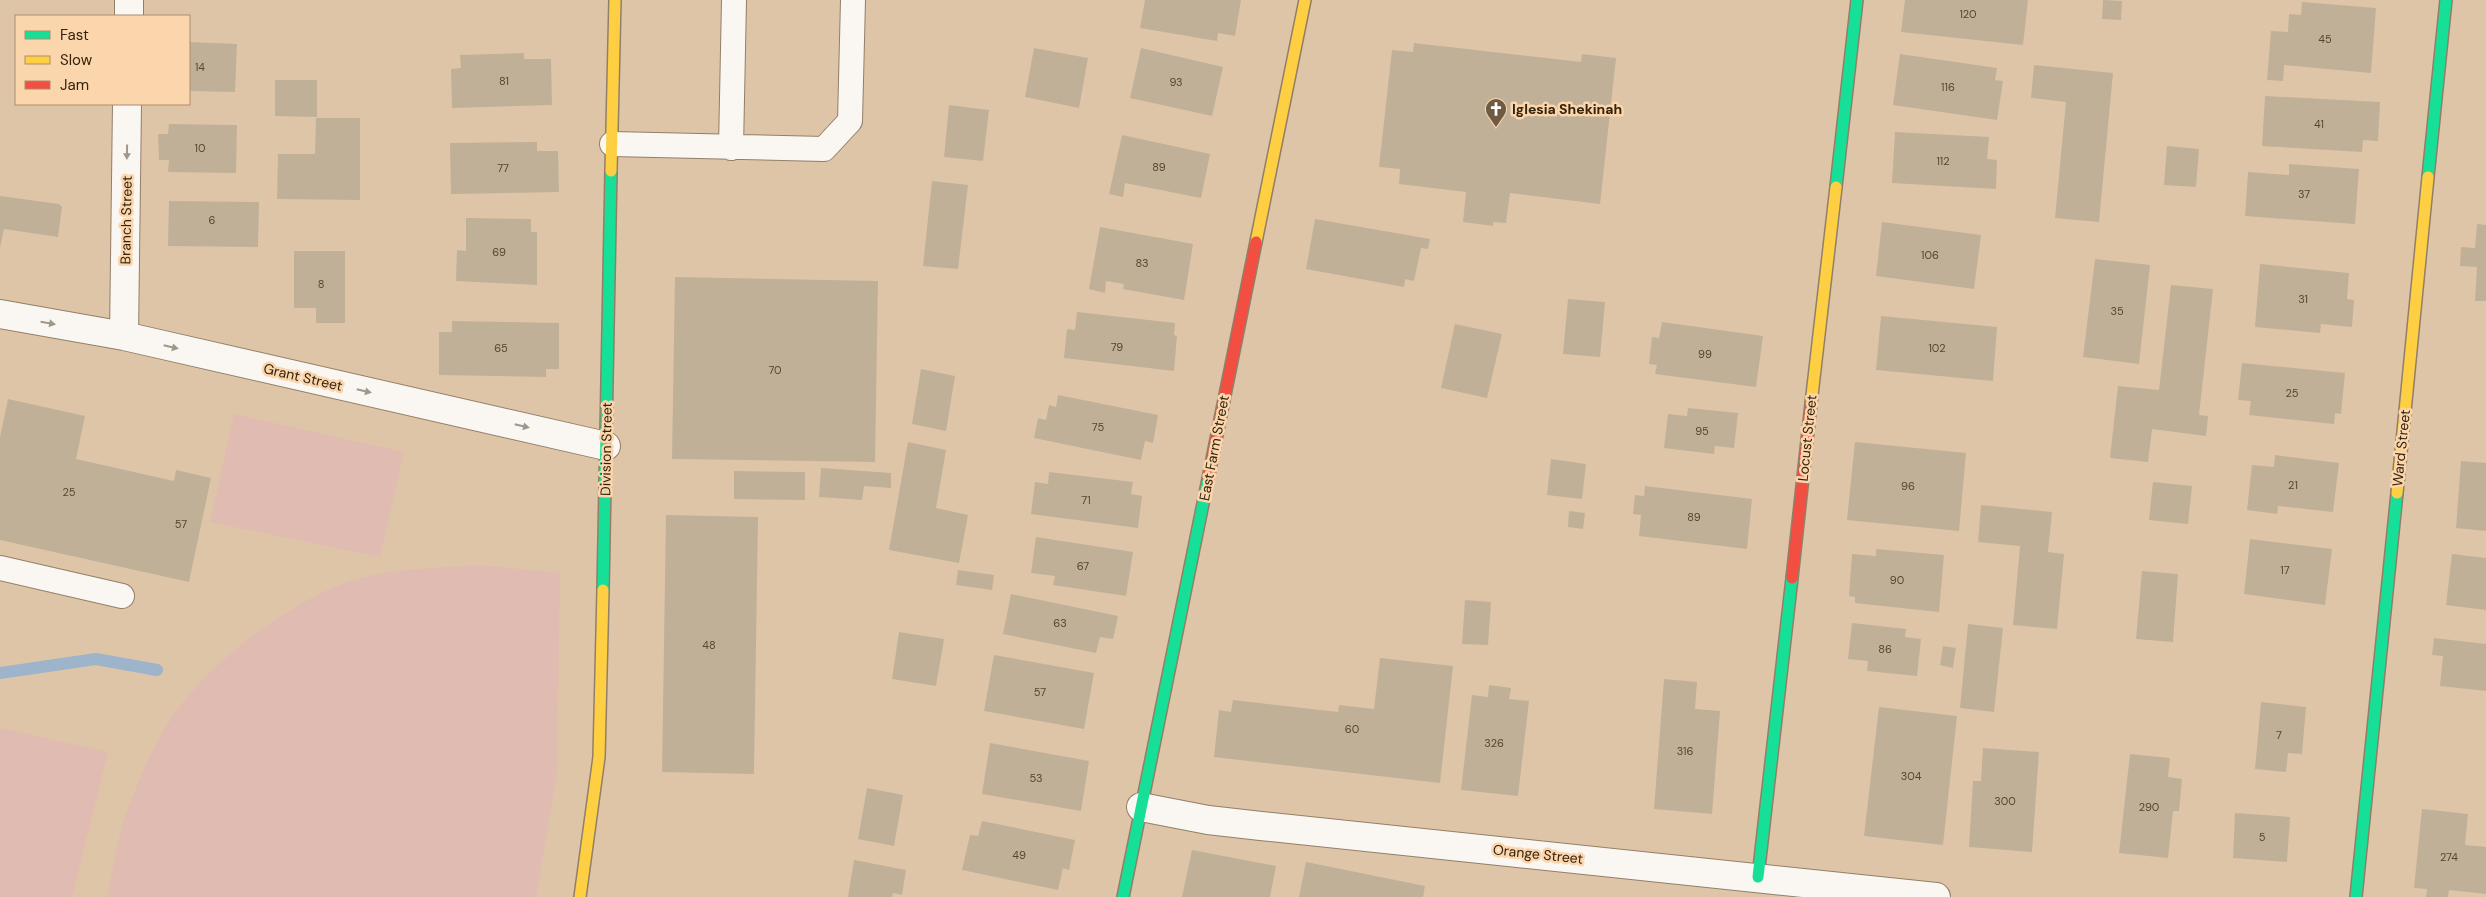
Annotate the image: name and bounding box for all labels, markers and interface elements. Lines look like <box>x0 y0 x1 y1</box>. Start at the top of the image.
house number: 120 <box>1959 7 1977 21</box>
legend <box>15 15 190 105</box>
text: Fast <box>60 25 89 45</box>
house number: 45 <box>2318 32 2332 46</box>
text: Slow <box>60 50 93 70</box>
house number: 14 <box>195 60 205 74</box>
house number: 81 <box>499 74 509 88</box>
text: Jam <box>60 75 89 95</box>
house number: 93 <box>1169 75 1183 89</box>
house number: 116 <box>1941 80 1955 94</box>
church icon: Iglesia Shekinah <box>1484 97 1508 128</box>
place label: Iglesia Shekinah <box>1512 100 1622 118</box>
house number: 41 <box>2314 117 2324 131</box>
house number: 10 <box>195 141 205 155</box>
one-way arrow <box>122 145 130 161</box>
house number: 112 <box>1936 154 1950 168</box>
house number: 89 <box>1152 160 1166 174</box>
house number: 77 <box>497 161 509 175</box>
street label: Branch Street <box>116 175 136 265</box>
house number: 37 <box>2298 187 2310 201</box>
house number: 6 <box>209 213 216 227</box>
house number: 69 <box>492 245 506 259</box>
house number: 106 <box>1921 248 1939 262</box>
house number: 83 <box>1135 256 1149 270</box>
house number: 8 <box>318 277 324 291</box>
house number: 31 <box>2298 292 2308 306</box>
house number: 35 <box>2110 304 2124 318</box>
one-way arrow <box>40 319 56 327</box>
house number: 79 <box>1111 340 1123 354</box>
house number: 65 <box>494 341 508 355</box>
house number: 102 <box>1928 341 1946 355</box>
one-way arrow <box>164 343 179 351</box>
house number: 99 <box>1698 347 1712 361</box>
street label: Grant Street <box>262 359 344 395</box>
house number: 70 <box>768 363 782 377</box>
house number: 25 <box>2285 386 2299 400</box>
one-way arrow <box>356 387 371 395</box>
street label: East Farm Street <box>1195 394 1233 502</box>
street label: Locust Street <box>1794 394 1820 482</box>
street label: Division Street <box>596 402 616 496</box>
street label: Ward Street <box>2388 408 2414 488</box>
house number: 75 <box>1092 420 1104 434</box>
one-way arrow <box>515 423 531 431</box>
house number: 95 <box>1695 424 1709 438</box>
house number: 21 <box>2288 478 2298 492</box>
house number: 96 <box>1901 479 1915 493</box>
house number: 25 <box>62 485 76 499</box>
house number: 71 <box>1081 493 1091 507</box>
house number: 89 <box>1687 510 1701 524</box>
house number: 57 <box>175 517 187 531</box>
house number: 67 <box>1077 559 1089 573</box>
house number: 17 <box>2280 563 2290 577</box>
house number: 90 <box>1890 573 1904 587</box>
house number: 63 <box>1053 616 1067 630</box>
house number: 48 <box>702 638 716 652</box>
house number: 86 <box>1878 642 1892 656</box>
house number: 57 <box>1034 685 1046 699</box>
house number: 60 <box>1345 722 1359 736</box>
house number: 7 <box>2276 728 2282 742</box>
house number: 326 <box>1484 736 1504 750</box>
house number: 316 <box>1677 744 1693 758</box>
house number: 304 <box>1901 769 1922 783</box>
house number: 53 <box>1029 771 1043 785</box>
house number: 300 <box>1994 794 2016 808</box>
house number: 290 <box>2139 800 2159 814</box>
house number: 5 <box>2259 830 2266 844</box>
street label: Orange Street <box>1492 840 1584 868</box>
house number: 49 <box>1012 848 1026 862</box>
house number: 274 <box>2440 850 2458 864</box>

